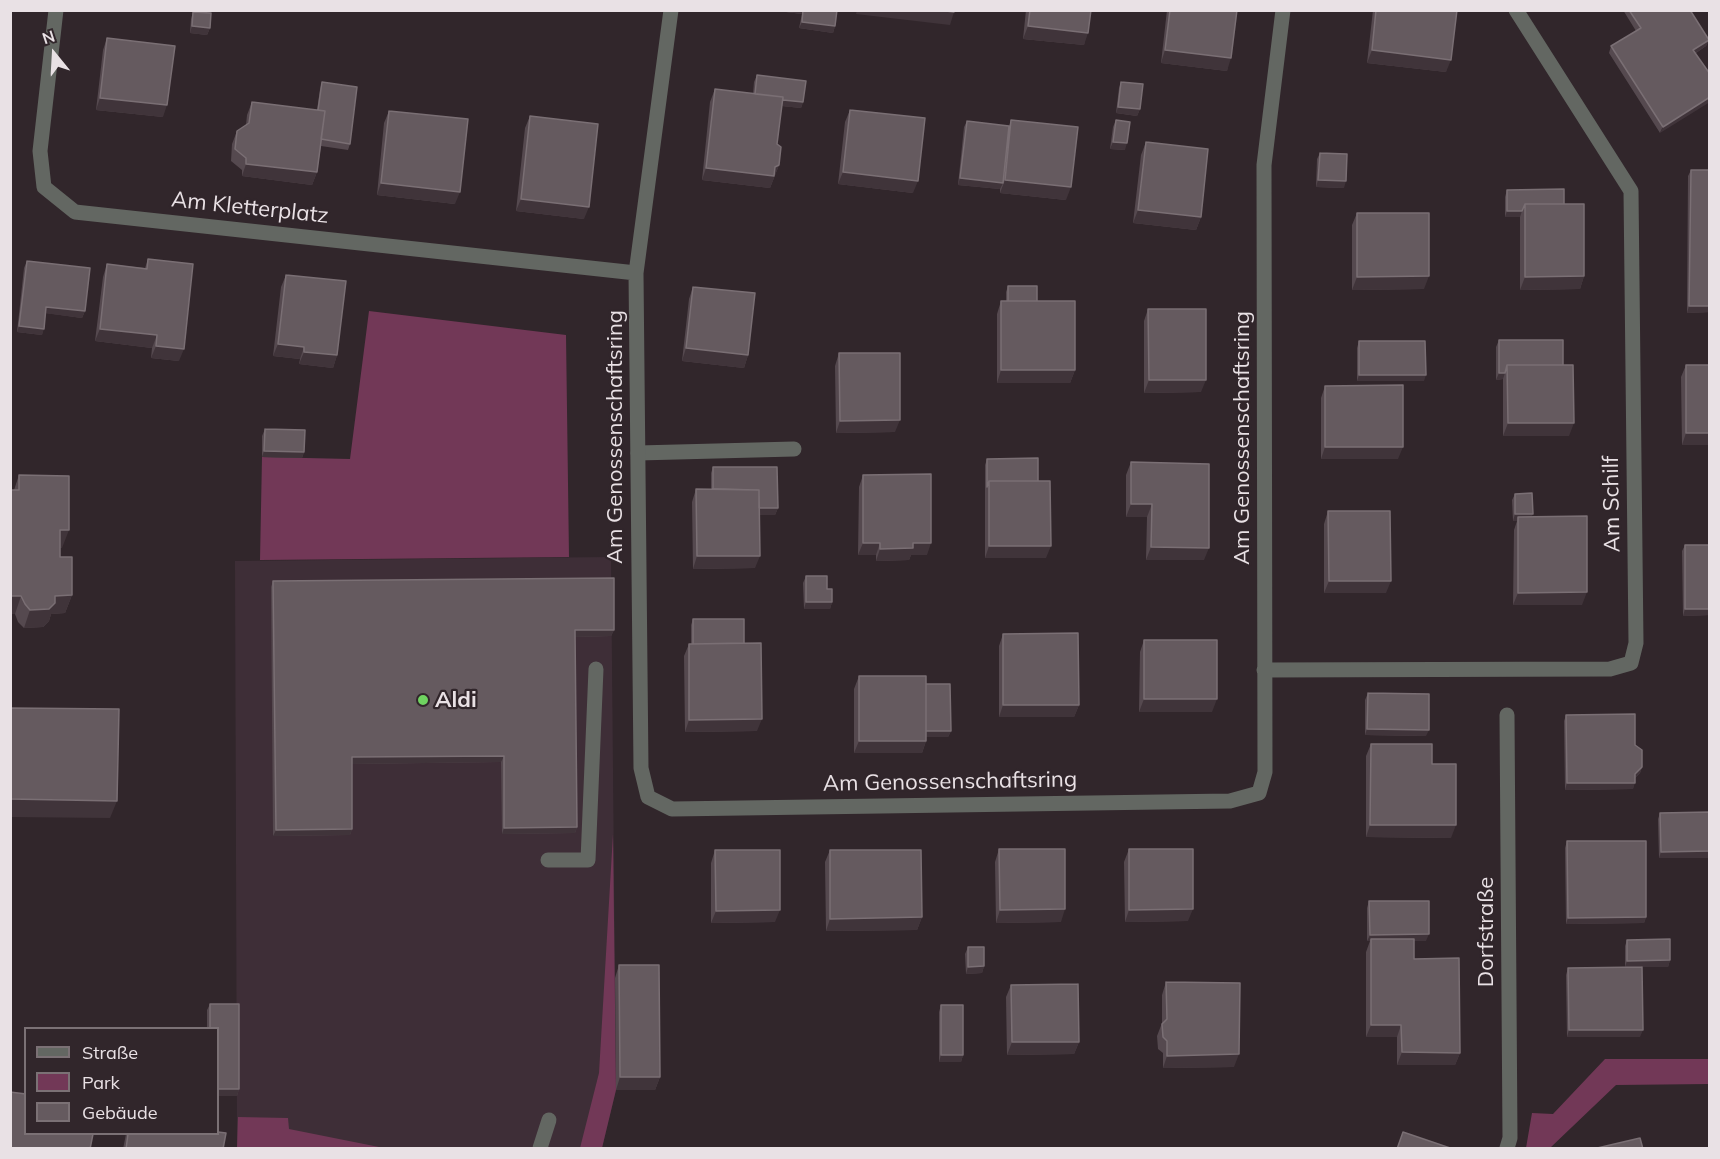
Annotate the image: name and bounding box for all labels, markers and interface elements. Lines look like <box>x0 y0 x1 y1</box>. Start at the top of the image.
north arrow <box>24 24 84 84</box>
text: N <box>40 26 57 48</box>
street label: Am Kletterplatz <box>170 187 330 229</box>
street label: Am Genossenschaftsring <box>602 310 628 564</box>
street label: Am Genossenschaftsring <box>1229 311 1255 565</box>
street label: Am Schilf <box>1598 455 1626 553</box>
place label: Aldi <box>435 687 477 713</box>
marker: Aldi <box>416 693 430 707</box>
street label: Am Genossenschaftsring <box>823 767 1077 797</box>
street label: Dorfstraße <box>1473 877 1499 987</box>
legend <box>24 1027 219 1135</box>
text: Straße <box>82 1041 138 1064</box>
text: Park <box>82 1071 120 1094</box>
text: Gebäude <box>82 1101 158 1124</box>

